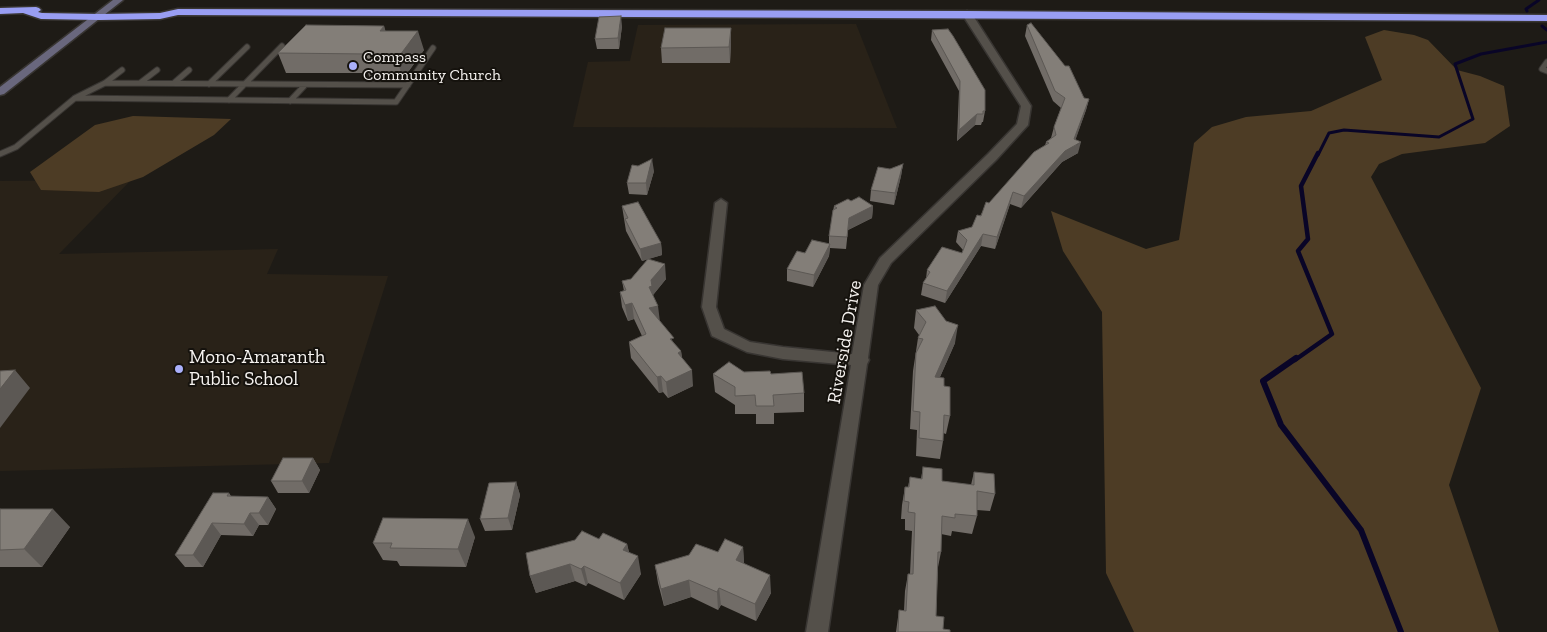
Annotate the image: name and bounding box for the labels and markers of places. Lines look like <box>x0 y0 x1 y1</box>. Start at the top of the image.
place label: Compass Community Church <box>363 47 501 85</box>
marker: Compass Community Church <box>347 60 359 72</box>
place label: Mono-Amaranth Public School <box>189 347 325 391</box>
marker: Mono-Amaranth Public School <box>173 363 185 375</box>

